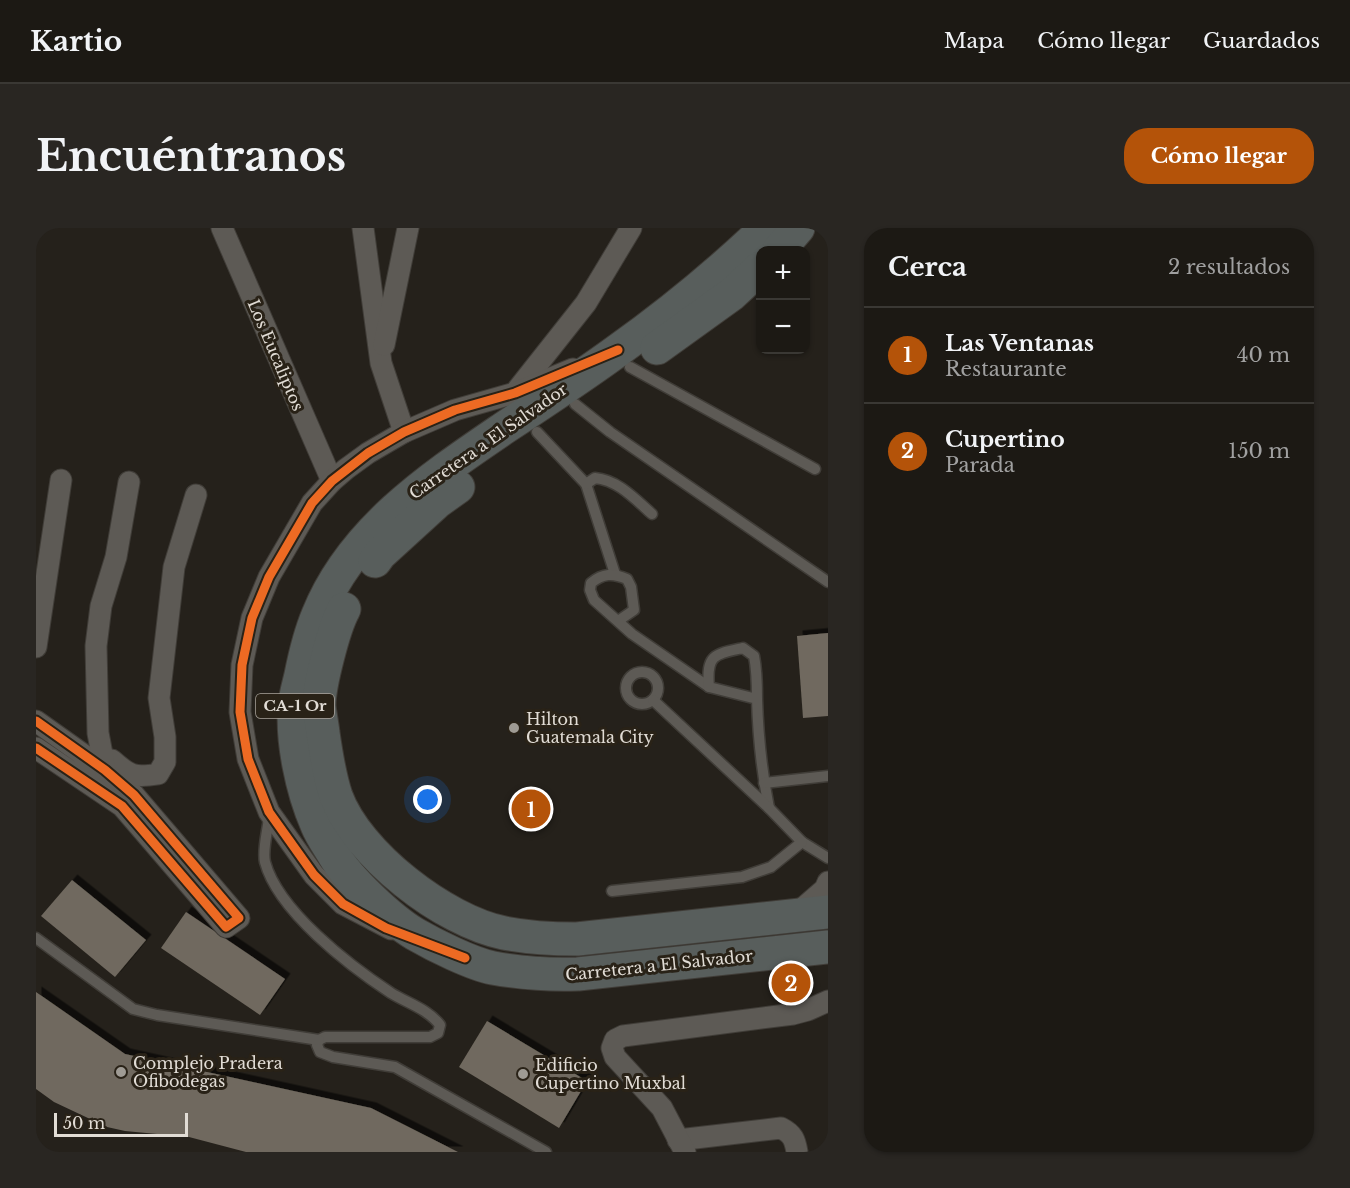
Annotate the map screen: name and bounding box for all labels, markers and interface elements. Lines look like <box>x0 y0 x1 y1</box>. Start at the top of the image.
text: Kartio <box>30 24 122 59</box>
text: Mapa <box>944 28 1004 54</box>
text: Cómo llegar <box>1037 28 1170 54</box>
text: Guardados <box>1203 28 1320 54</box>
button: Cómo llegar <box>1124 128 1314 184</box>
text: Encuéntranos <box>36 130 346 182</box>
map controls <box>756 246 810 354</box>
button: + <box>756 246 810 300</box>
text: Cerca <box>888 251 967 283</box>
text: 2 resultados <box>1168 255 1290 279</box>
street label: Los Eucaliptos <box>244 296 308 414</box>
button: − <box>756 300 810 354</box>
text: Las Ventanas <box>945 330 1094 357</box>
text: 1 <box>903 343 912 367</box>
text: 40 m <box>1237 343 1290 367</box>
text: Restaurante <box>945 357 1067 381</box>
street label: Carretera a El Salvador <box>405 379 571 503</box>
text: Cupertino <box>945 426 1065 453</box>
text: 2 <box>901 439 914 463</box>
text: 150 m <box>1228 439 1290 463</box>
text: Parada <box>945 453 1015 477</box>
road number: CA-1 Or <box>256 694 334 718</box>
place label: Hilton Guatemala City <box>526 709 655 747</box>
marker: Hilton Guatemala City <box>507 721 521 735</box>
your location <box>413 785 442 814</box>
pin: 1 <box>512 786 550 832</box>
street label: Carretera a El Salvador <box>564 945 754 985</box>
pin: 2 <box>772 960 810 1005</box>
place label: Complejo Pradera Ofibodegas <box>133 1053 283 1091</box>
place label: Edificio Cupertino Muxbal <box>535 1055 686 1093</box>
marker: Complejo Pradera Ofibodegas <box>114 1065 128 1079</box>
marker: Edificio Cupertino Muxbal <box>516 1067 530 1081</box>
scale bar <box>54 1110 188 1138</box>
text: 50 m <box>63 1113 105 1133</box>

